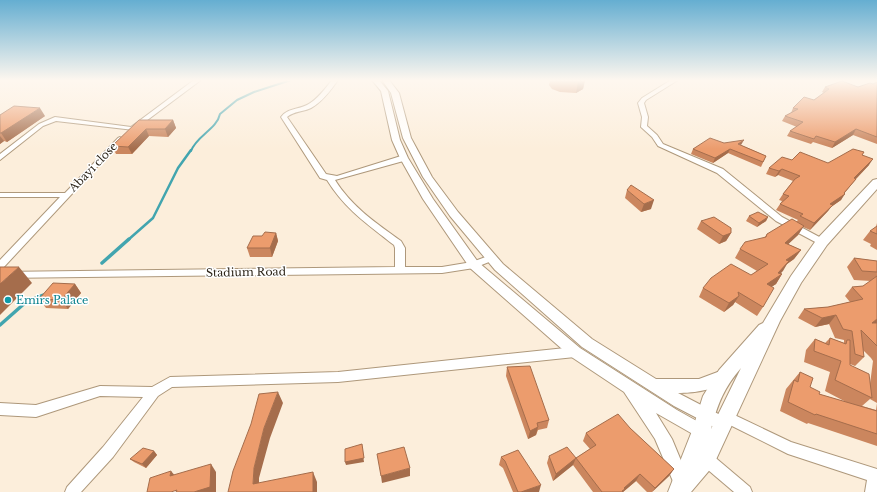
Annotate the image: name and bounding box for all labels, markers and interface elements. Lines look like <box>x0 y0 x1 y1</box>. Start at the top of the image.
street label: Abayi close <box>65 139 120 195</box>
street label: Stadium Road <box>206 264 287 280</box>
place label: Emirs Palace <box>16 293 88 307</box>
marker: Emirs Palace <box>3 295 13 305</box>

